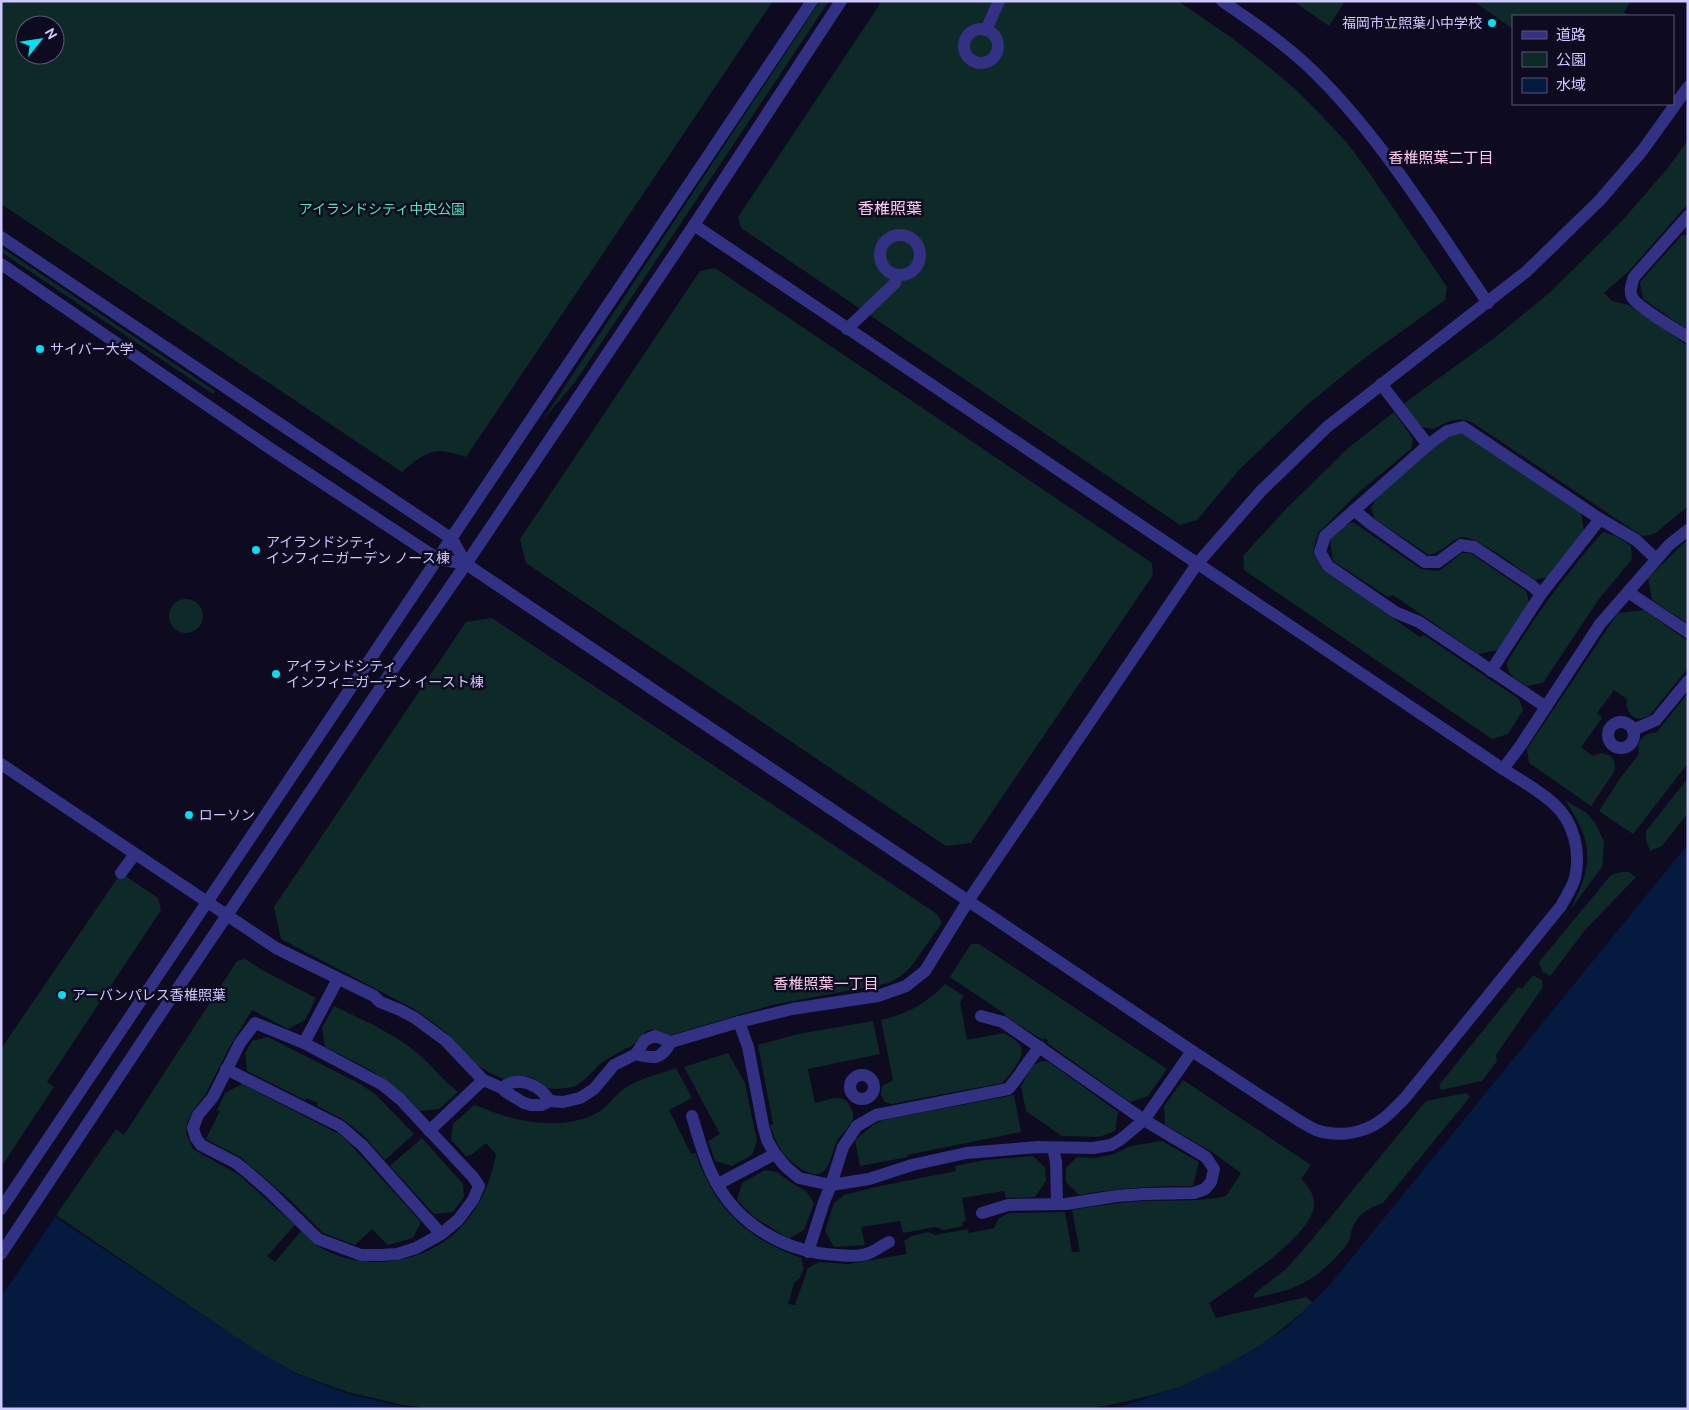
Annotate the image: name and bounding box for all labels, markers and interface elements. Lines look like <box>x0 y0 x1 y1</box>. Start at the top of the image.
north arrow <box>15 15 65 65</box>
place label: 福岡市立照葉小中学校 <box>1342 15 1482 31</box>
legend <box>1512 15 1674 105</box>
marker: 福岡市立照葉小中学校 <box>1486 17 1498 29</box>
text: N <box>42 25 61 42</box>
text: 道路 <box>1556 26 1586 43</box>
text: 公園 <box>1556 51 1586 68</box>
text: 水域 <box>1556 76 1586 93</box>
district label: 香椎照葉二丁目 <box>1388 149 1494 166</box>
district label: 香椎照葉 <box>858 199 922 217</box>
park label: アイランドシティ中央公園 <box>299 201 465 217</box>
place label: サイバー大学 <box>50 341 134 357</box>
marker: サイバー大学 <box>34 343 46 355</box>
place label: アイランドシティ インフィニガーデン ノース棟 <box>266 534 450 566</box>
marker: アイランドシティ インフィニガーデン ノース棟 <box>250 544 262 556</box>
place label: アイランドシティ インフィニガーデン イースト棟 <box>286 658 484 690</box>
marker: アイランドシティ インフィニガーデン イースト棟 <box>270 668 282 680</box>
place label: ローソン <box>199 807 255 823</box>
marker: ローソン <box>183 809 195 821</box>
district label: 香椎照葉一丁目 <box>773 975 879 992</box>
place label: アーバンパレス香椎照葉 <box>72 987 226 1003</box>
marker: アーバンパレス香椎照葉 <box>56 989 68 1001</box>

